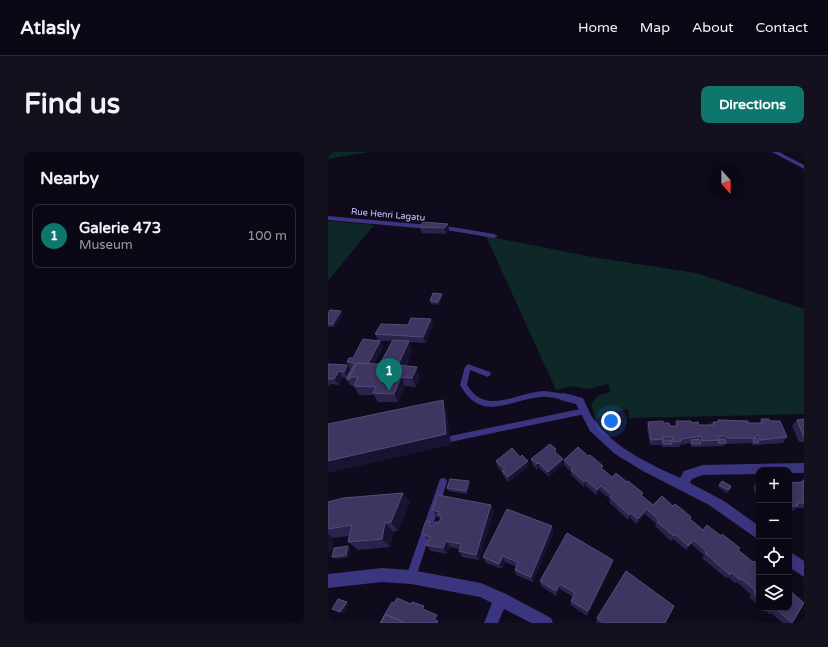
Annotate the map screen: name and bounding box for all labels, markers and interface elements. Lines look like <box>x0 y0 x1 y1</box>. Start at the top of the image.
text: Atlasly <box>20 17 80 39</box>
text: Home <box>578 19 618 36</box>
text: Map <box>640 19 670 36</box>
text: About <box>692 19 734 36</box>
text: Contact <box>756 19 808 36</box>
button: Directions <box>701 86 804 123</box>
text: Find us <box>24 87 120 121</box>
north arrow <box>708 164 744 200</box>
text: Nearby <box>40 168 99 189</box>
street label: Rue Henri Lagatu <box>350 206 426 224</box>
text: Galerie 473 <box>79 219 161 237</box>
text: 1 <box>50 228 58 244</box>
text: 100 m <box>247 228 287 244</box>
text: Museum <box>79 237 133 253</box>
pin: 1 <box>376 358 402 391</box>
your location <box>601 411 621 431</box>
map controls <box>756 467 792 611</box>
button: + <box>756 467 792 503</box>
button: − <box>756 503 792 539</box>
button: locate <box>756 539 792 575</box>
button: layers <box>756 575 792 611</box>

